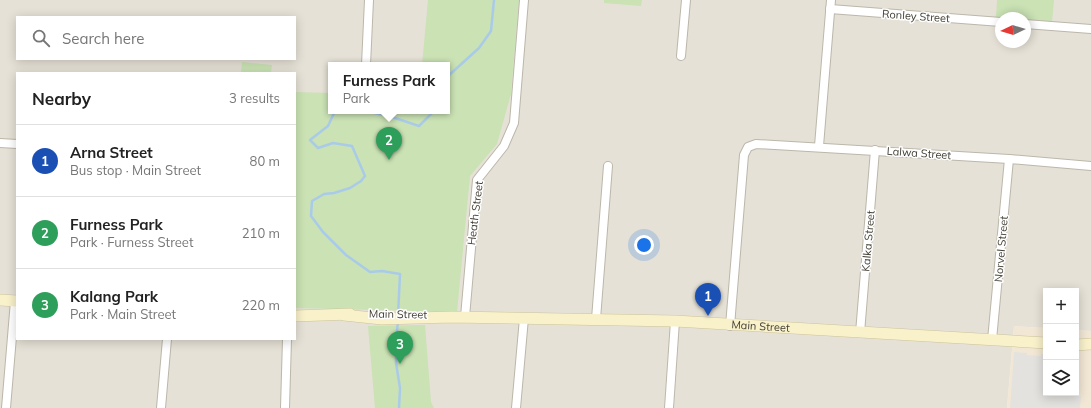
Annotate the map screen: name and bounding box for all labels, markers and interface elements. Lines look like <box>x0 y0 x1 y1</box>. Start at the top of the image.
street label: Ronley Street <box>882 7 950 25</box>
north arrow <box>995 12 1031 48</box>
search box <box>16 16 296 60</box>
icon: search <box>30 27 52 49</box>
text: Search here <box>62 29 144 48</box>
popup <box>328 62 450 114</box>
text: Furness Park <box>343 71 435 90</box>
text: Nearby <box>32 88 91 109</box>
text: 3 results <box>229 90 280 106</box>
text: Park <box>343 90 370 106</box>
pin: 2 <box>376 127 402 160</box>
text: Arna Street <box>70 143 153 162</box>
street label: Lalwa Street <box>886 144 952 162</box>
text: 1 <box>41 153 49 169</box>
text: 80 m <box>250 153 280 169</box>
text: Bus stop · Main Street <box>70 162 201 178</box>
street label: Heath Street <box>464 180 486 246</box>
street label: Kalka Street <box>858 210 878 272</box>
text: Furness Park <box>70 215 163 234</box>
street label: Norvel Street <box>991 215 1011 283</box>
text: 2 <box>41 225 49 241</box>
text: 210 m <box>242 225 280 241</box>
text: Park · Furness Street <box>70 234 193 250</box>
your location <box>634 235 654 255</box>
pin: 1 <box>695 283 721 316</box>
text: Kalang Park <box>70 287 158 306</box>
map controls <box>1043 288 1079 396</box>
button: + <box>1043 288 1079 324</box>
text: 3 <box>41 297 49 313</box>
text: 220 m <box>242 297 280 313</box>
text: Park · Main Street <box>70 306 176 322</box>
street label: Main Street <box>369 306 427 322</box>
street label: Main Street <box>731 317 790 335</box>
button: − <box>1043 324 1079 360</box>
pin: 3 <box>387 331 413 364</box>
button: layers <box>1043 360 1079 396</box>

